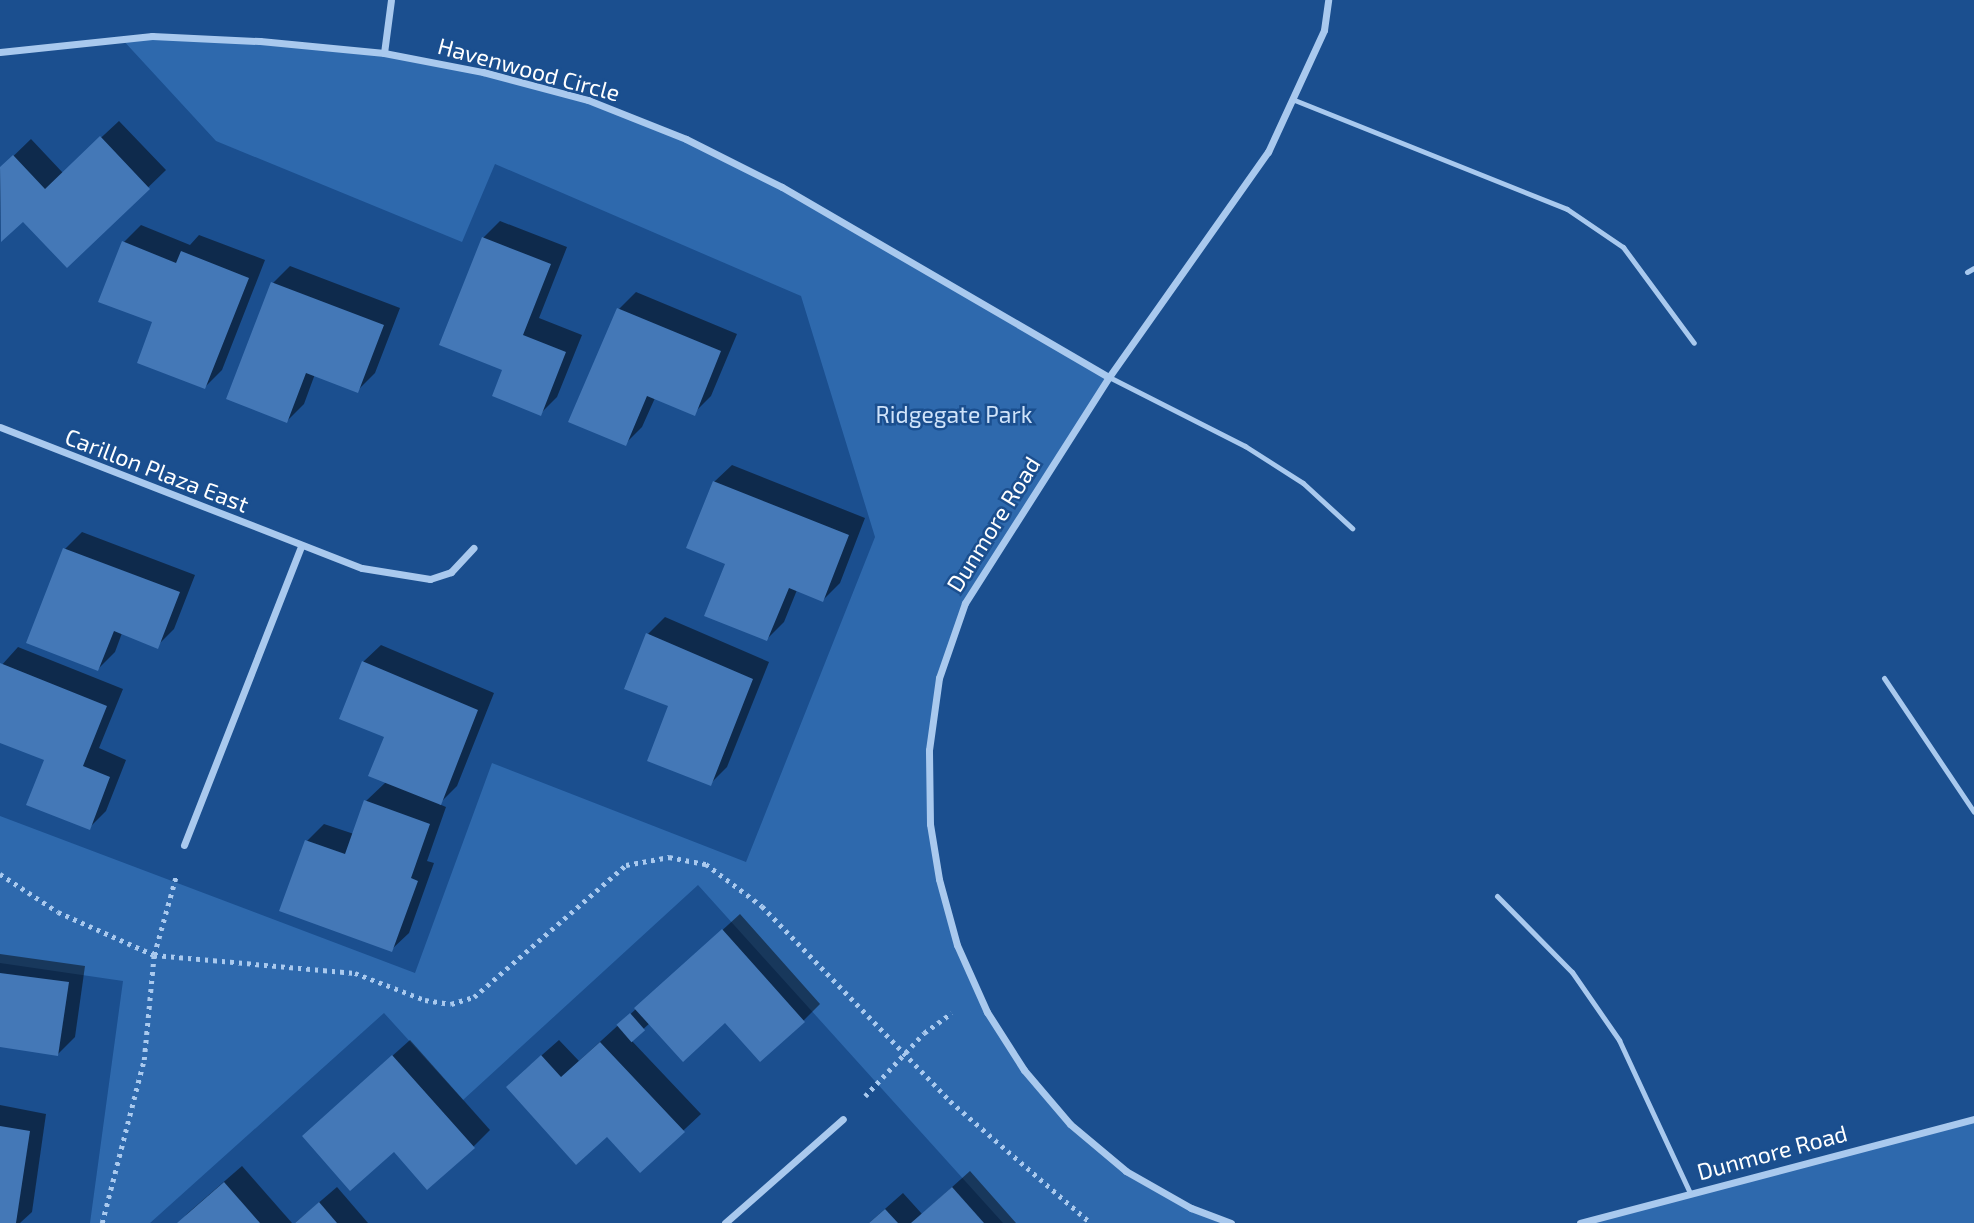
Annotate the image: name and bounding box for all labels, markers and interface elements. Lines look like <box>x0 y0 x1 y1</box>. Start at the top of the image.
street label: Havenwood Circle <box>435 31 623 107</box>
park label: Ridgegate Park <box>876 400 1032 428</box>
street label: Carillon Plaza East <box>61 422 253 518</box>
street label: Dunmore Road <box>940 451 1046 597</box>
street label: Dunmore Road <box>1694 1119 1850 1185</box>

